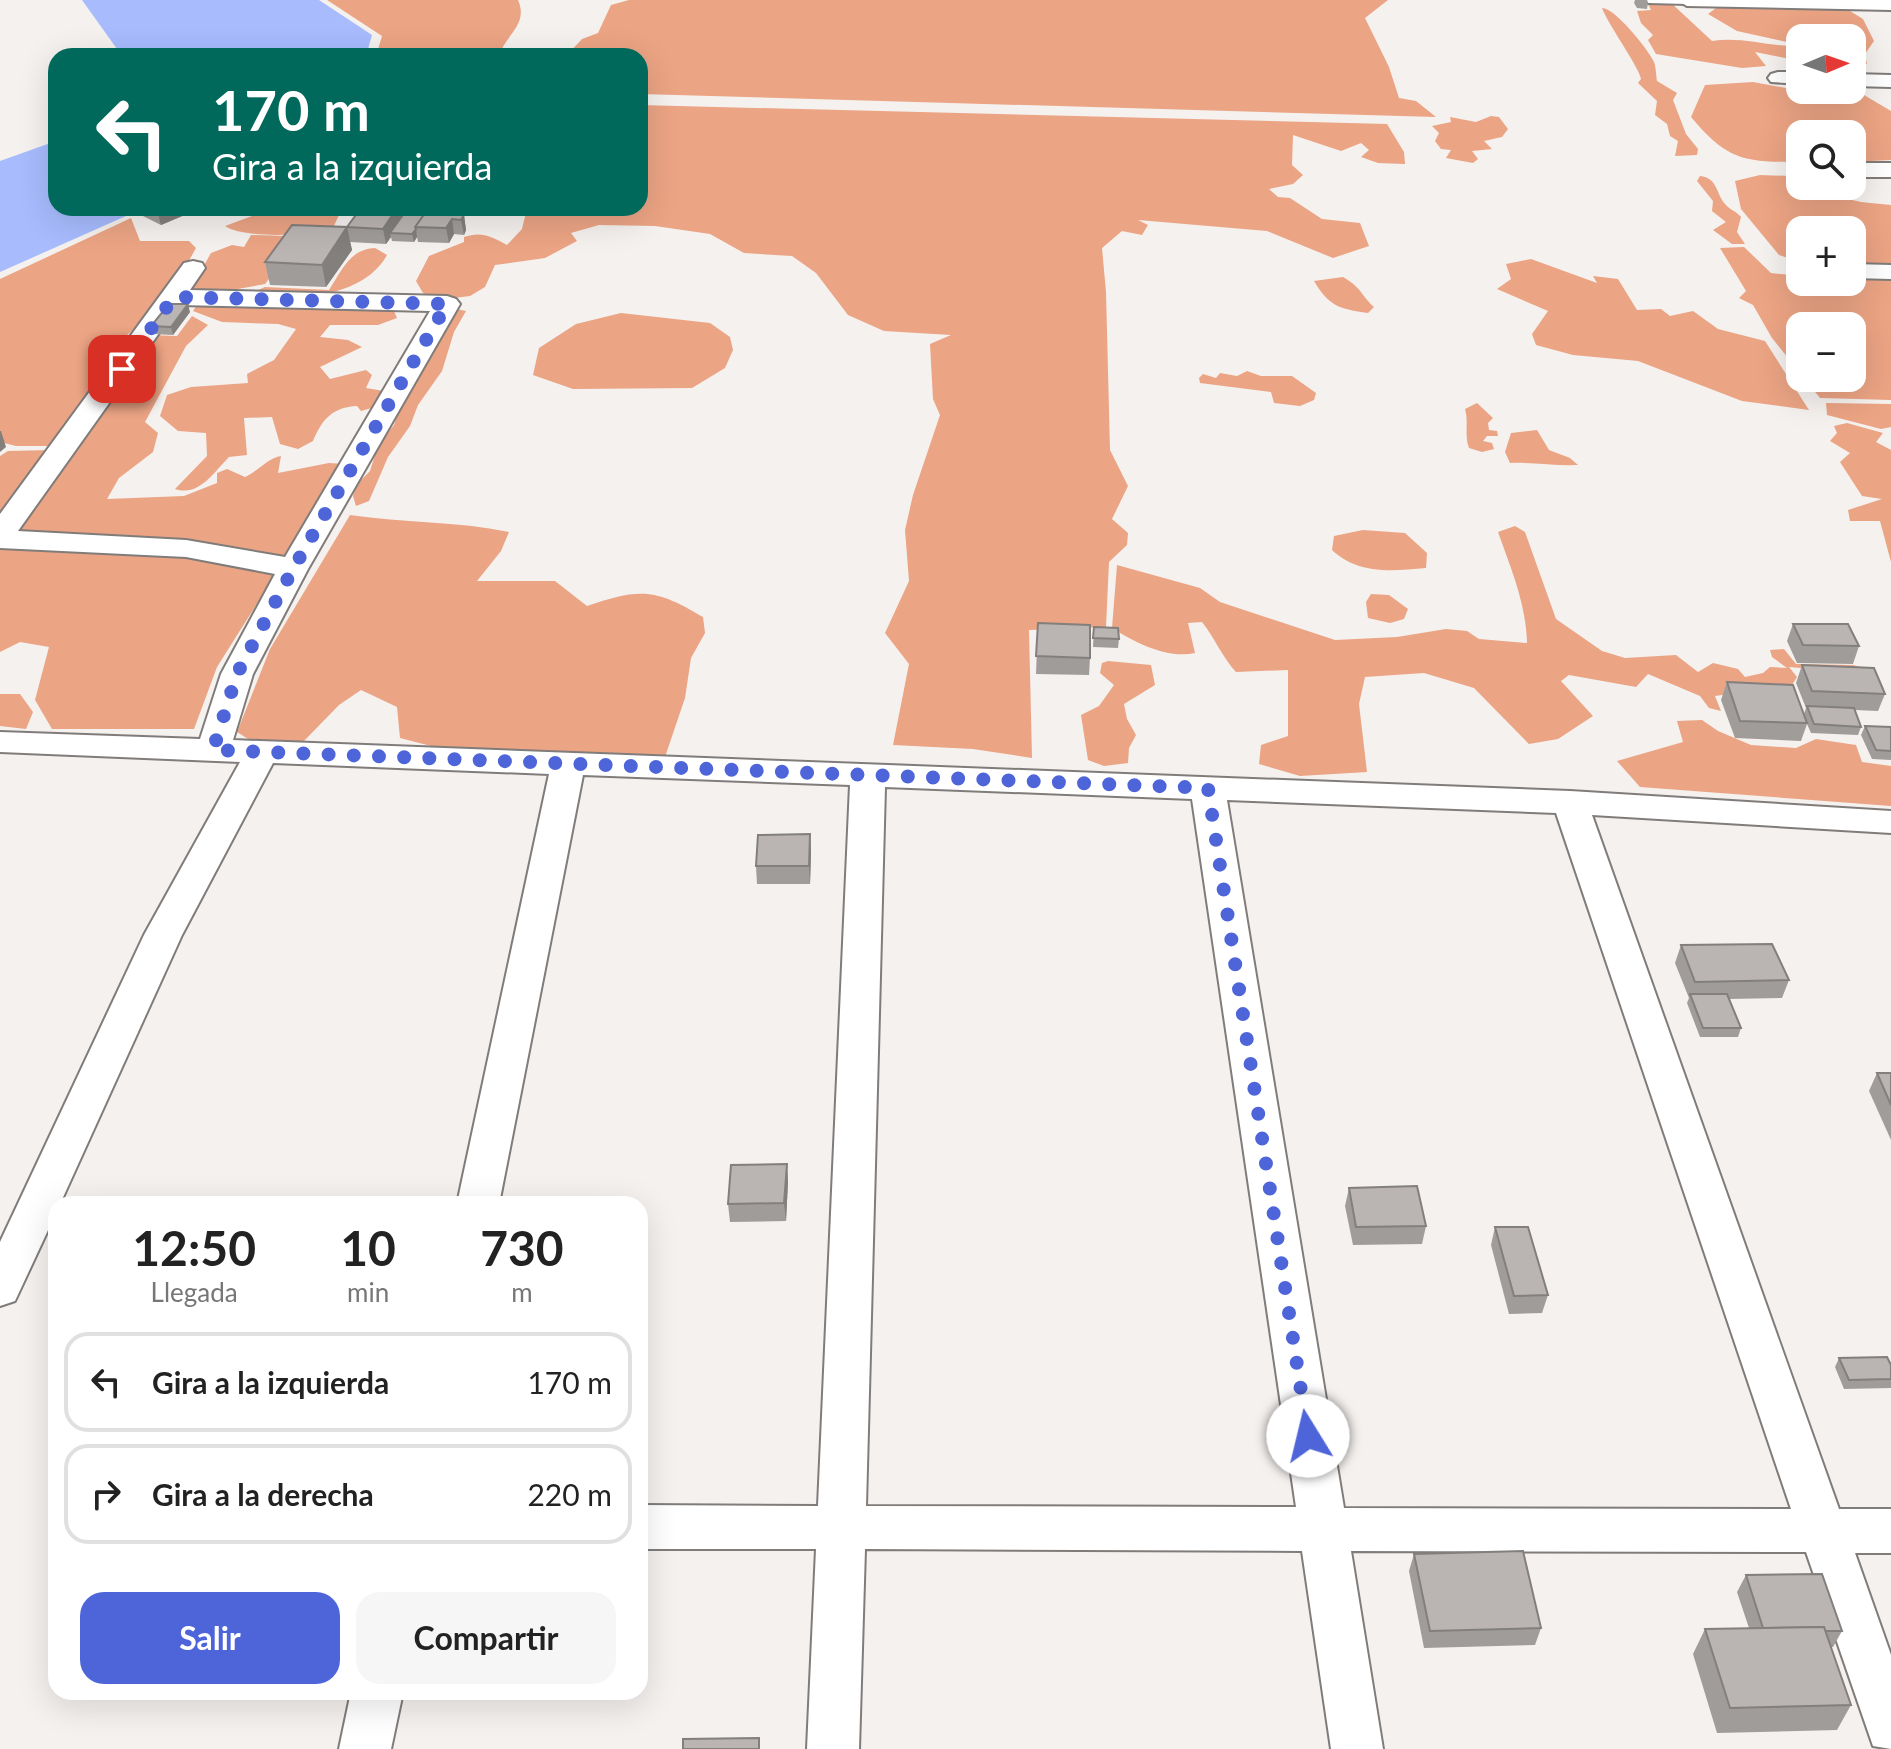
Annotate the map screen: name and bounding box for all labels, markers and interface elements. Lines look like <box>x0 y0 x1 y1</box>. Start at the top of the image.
north arrow <box>1786 24 1866 104</box>
map controls <box>1786 24 1866 392</box>
text: 170 m <box>212 76 370 143</box>
icon: left <box>80 80 184 184</box>
button: search <box>1786 120 1866 200</box>
text: Gira a la izquierda <box>212 144 492 188</box>
button: + <box>1786 216 1866 296</box>
button: − <box>1786 312 1866 392</box>
pin <box>88 335 156 403</box>
icon: arrive <box>100 347 144 391</box>
text: 12:50 <box>132 1219 256 1276</box>
text: 10 <box>340 1219 396 1276</box>
text: 730 <box>480 1219 564 1276</box>
text: Llegada <box>151 1276 238 1308</box>
text: min <box>347 1276 389 1308</box>
text: m <box>511 1276 533 1308</box>
icon: left <box>84 1360 128 1404</box>
text: Gira a la izquierda <box>152 1364 389 1400</box>
text: 170 m <box>527 1364 612 1400</box>
position arrow <box>1266 1394 1350 1478</box>
icon: right <box>84 1472 128 1516</box>
text: Gira a la derecha <box>152 1476 374 1512</box>
text: 220 m <box>527 1476 612 1512</box>
button: Salir <box>80 1592 340 1684</box>
button: Compartir <box>356 1592 616 1684</box>

